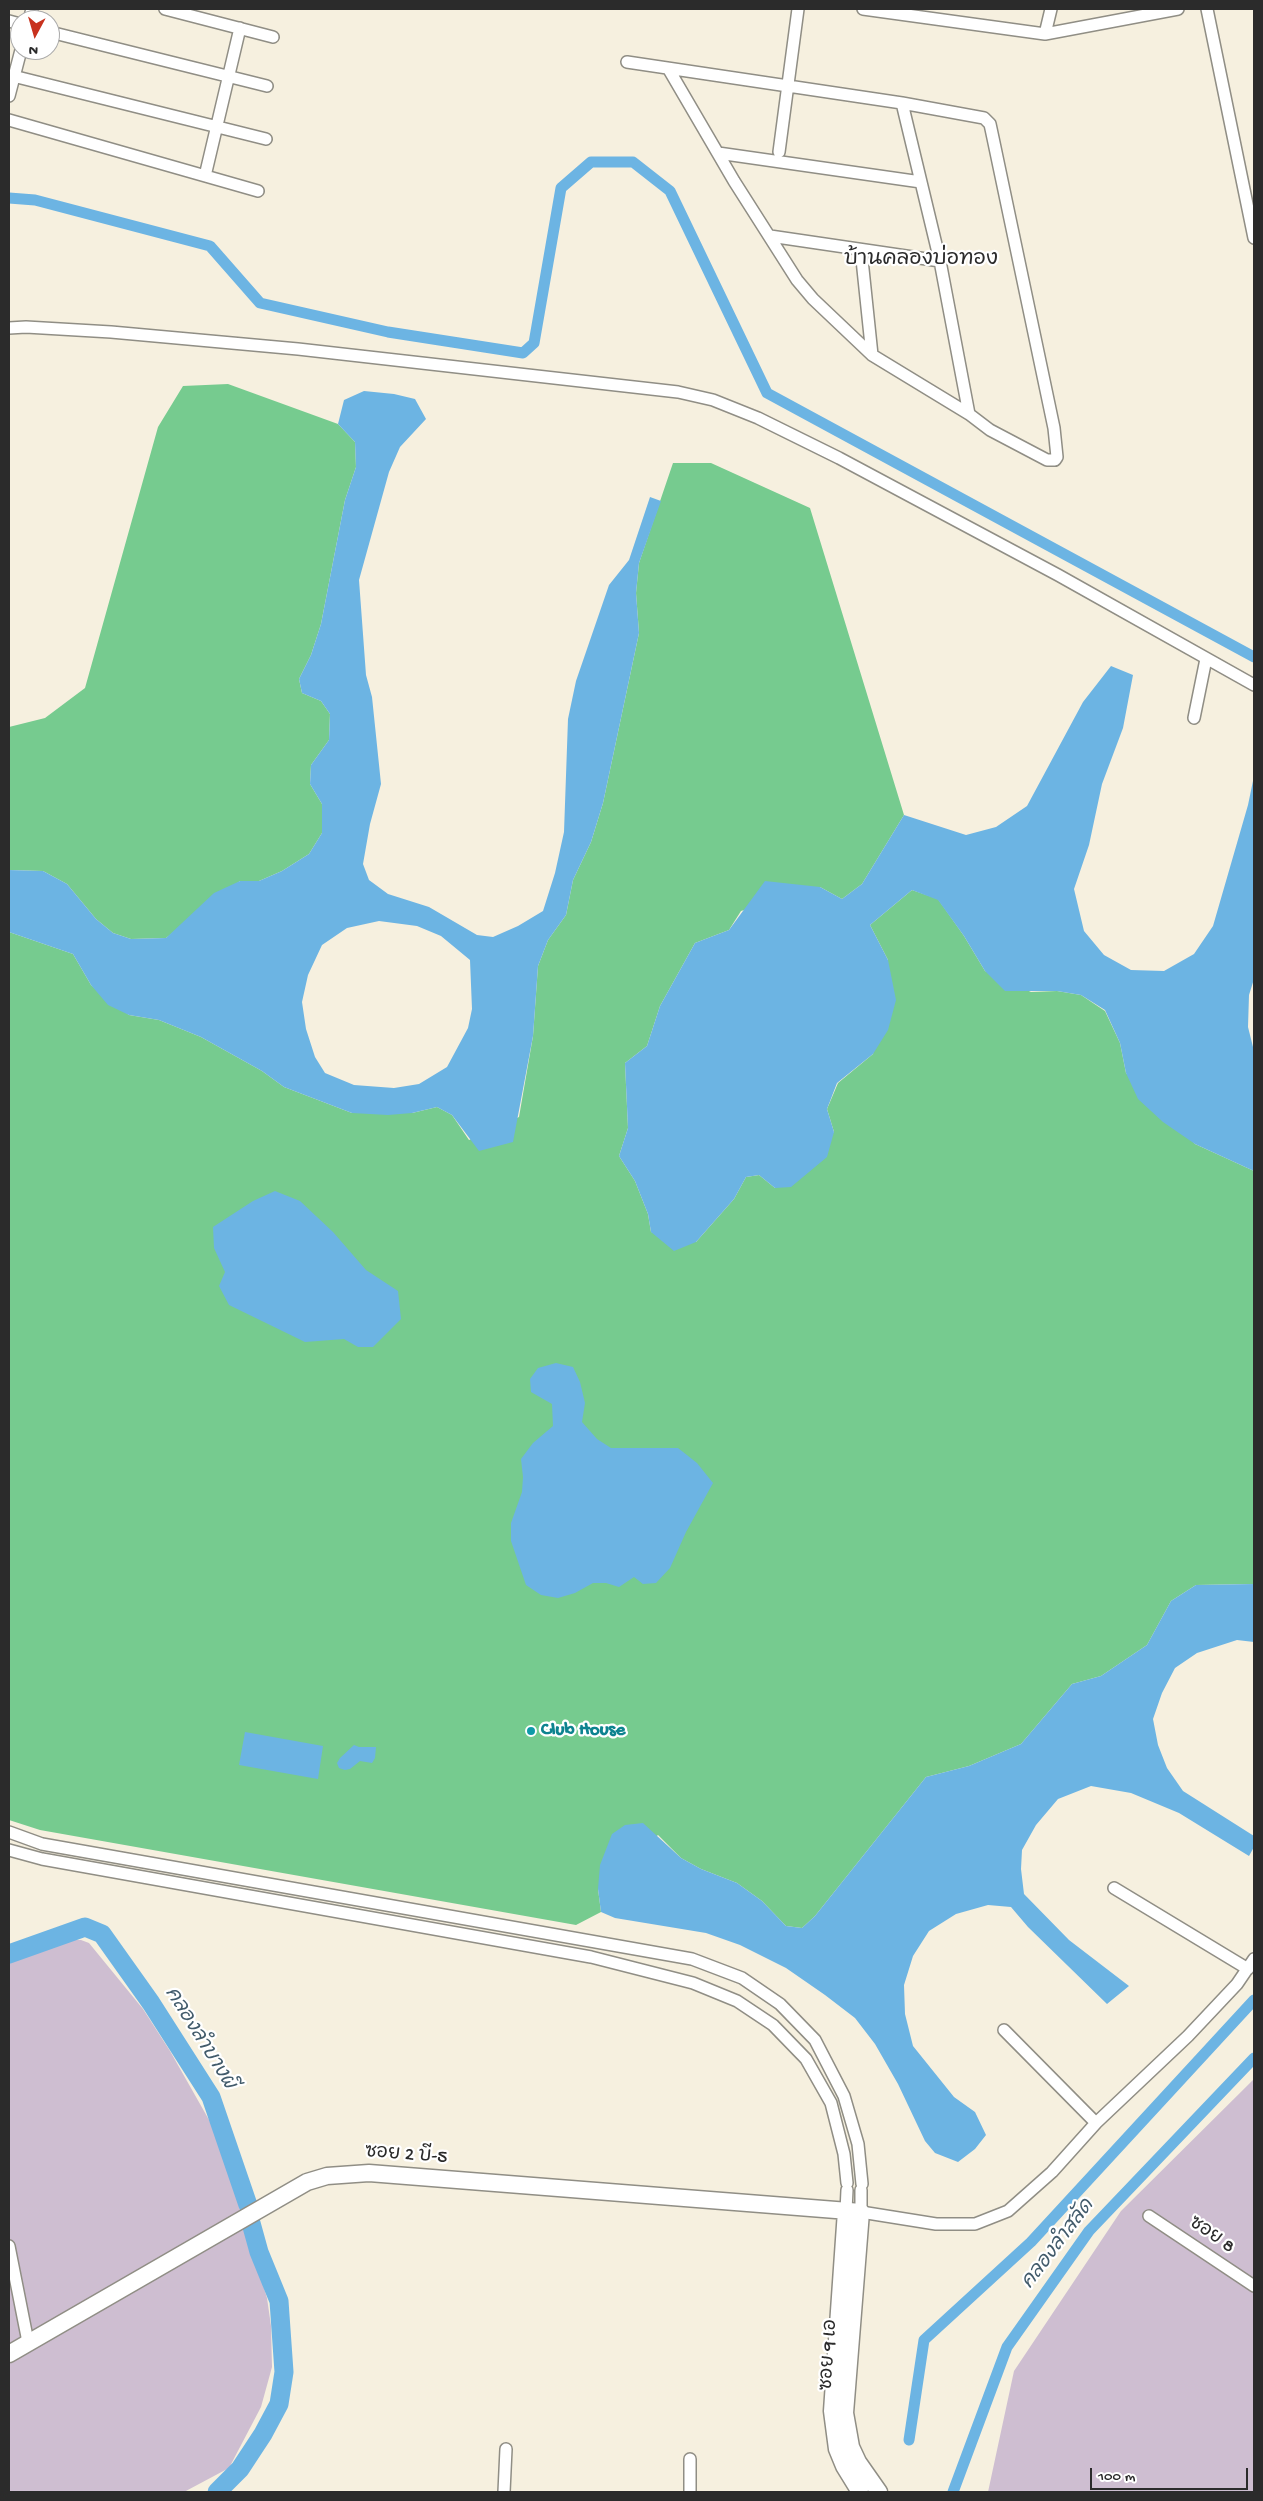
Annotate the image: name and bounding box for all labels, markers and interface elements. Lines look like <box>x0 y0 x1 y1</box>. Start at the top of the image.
north arrow <box>10 10 60 60</box>
text: N <box>28 40 39 58</box>
district label: บ้านคลองบ่อทอง <box>844 248 998 274</box>
place label: Club House <box>541 1720 625 1742</box>
marker: Club House <box>525 1725 537 1737</box>
water label: คลองลำบางผี <box>158 1983 240 2095</box>
street label: ซอย 2 บี-5 <box>364 2142 448 2170</box>
water label: คลองลำสลัด <box>1018 2196 1100 2294</box>
street label: ซอย 8 <box>1184 2212 1238 2260</box>
street label: ซอย 9 เอ <box>816 2319 844 2391</box>
scale bar <box>1093 2458 1250 2490</box>
text: 100 m <box>1098 2468 1135 2486</box>

